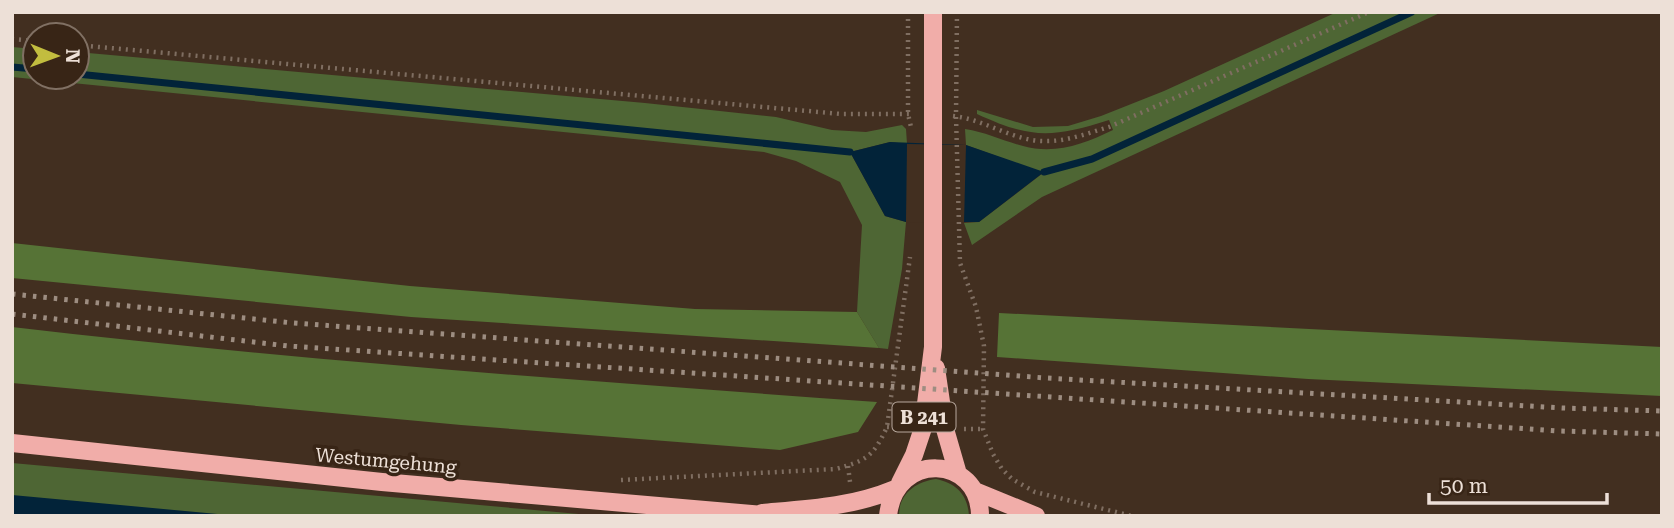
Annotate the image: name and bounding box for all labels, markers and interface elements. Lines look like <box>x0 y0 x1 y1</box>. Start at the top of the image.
north arrow <box>21 21 91 91</box>
text: N <box>61 49 84 64</box>
road number: B 241 <box>892 402 956 432</box>
street label: Westumgehung <box>314 443 458 479</box>
scale bar <box>1429 462 1608 506</box>
text: 50 m <box>1440 474 1488 498</box>

